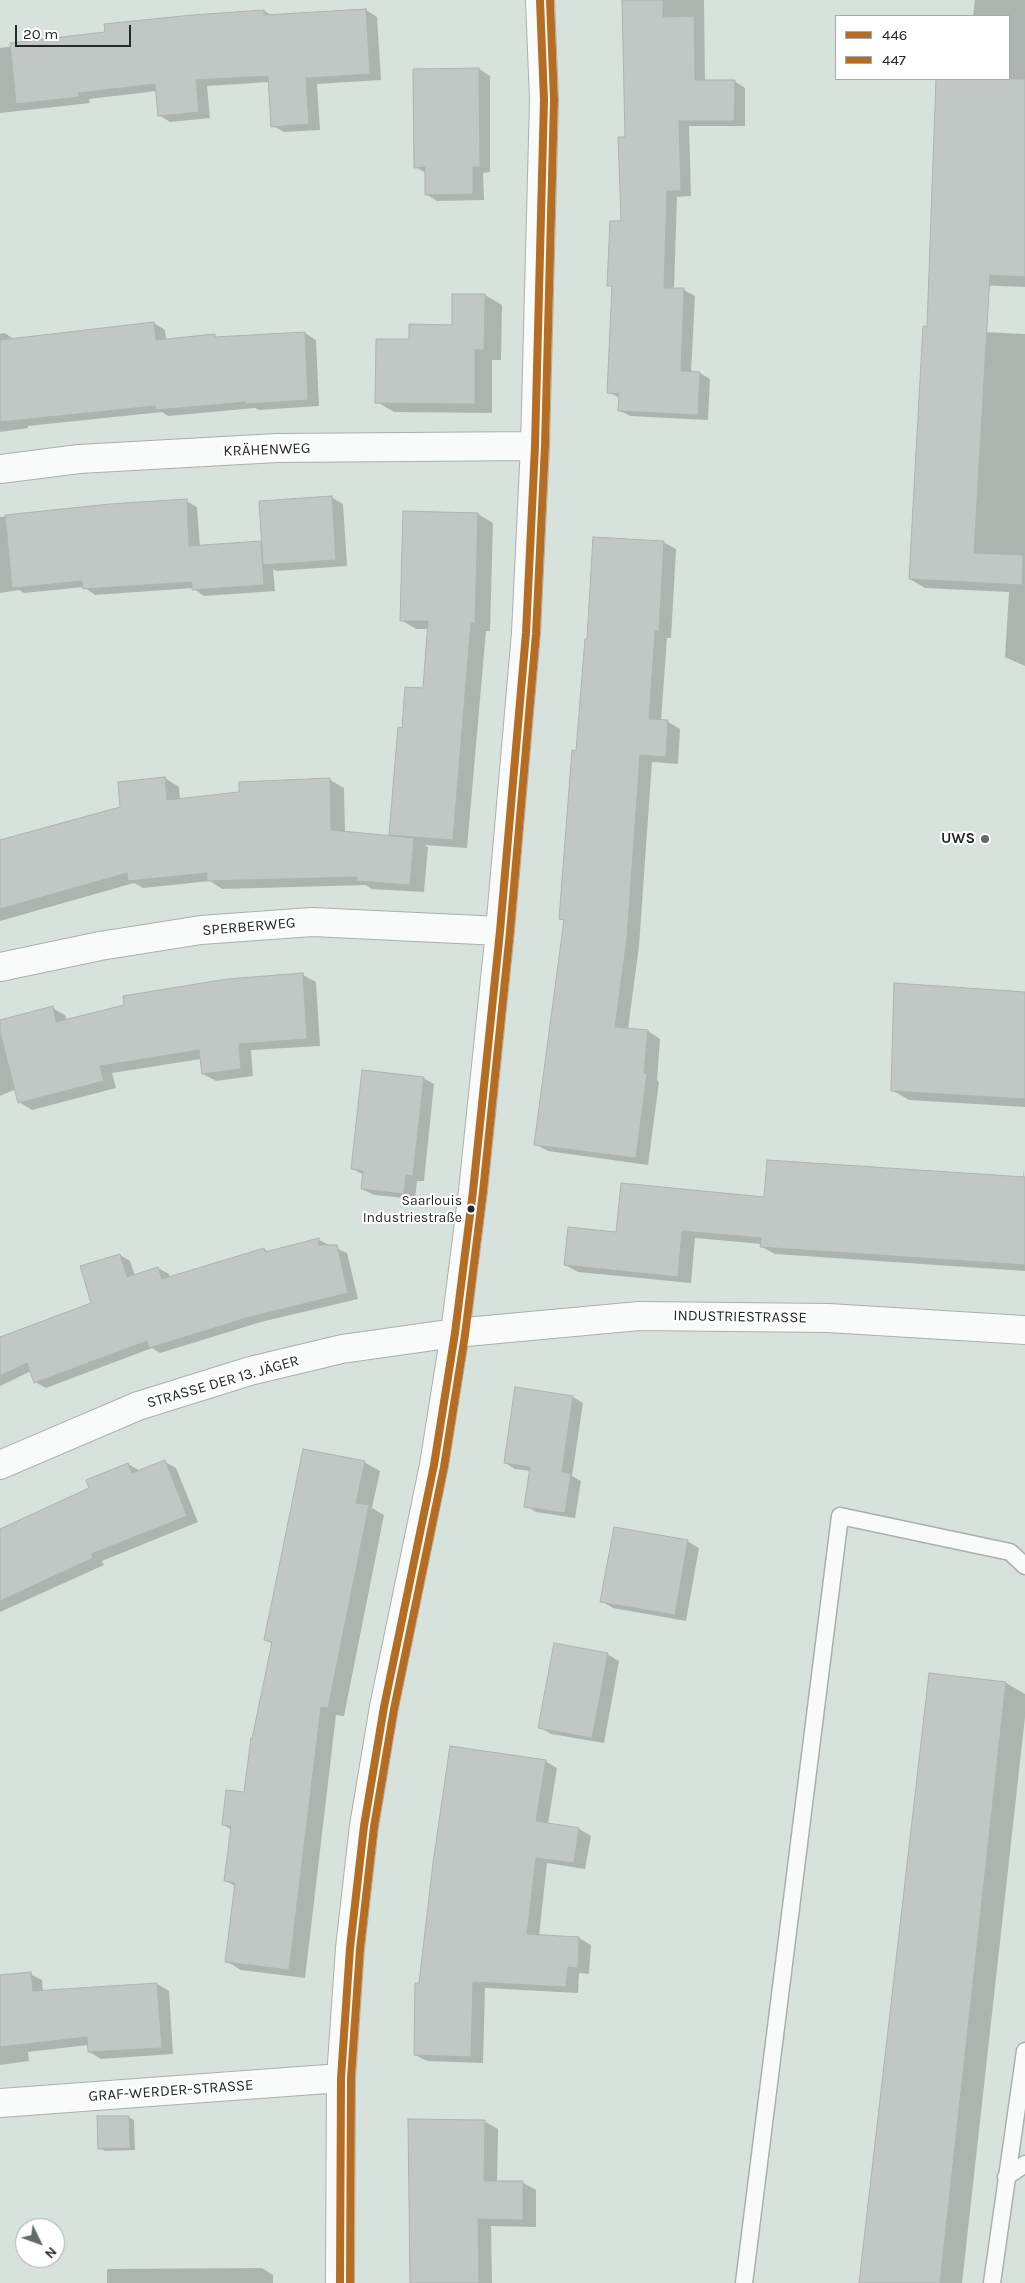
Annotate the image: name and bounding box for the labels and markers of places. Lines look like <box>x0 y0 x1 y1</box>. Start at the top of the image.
place label: UWS <box>941 830 975 848</box>
marker: UWS <box>979 833 991 845</box>
place label: Saarlouis Industriestraße <box>363 1193 462 1226</box>
marker: Saarlouis Industriestraße <box>466 1204 476 1214</box>

